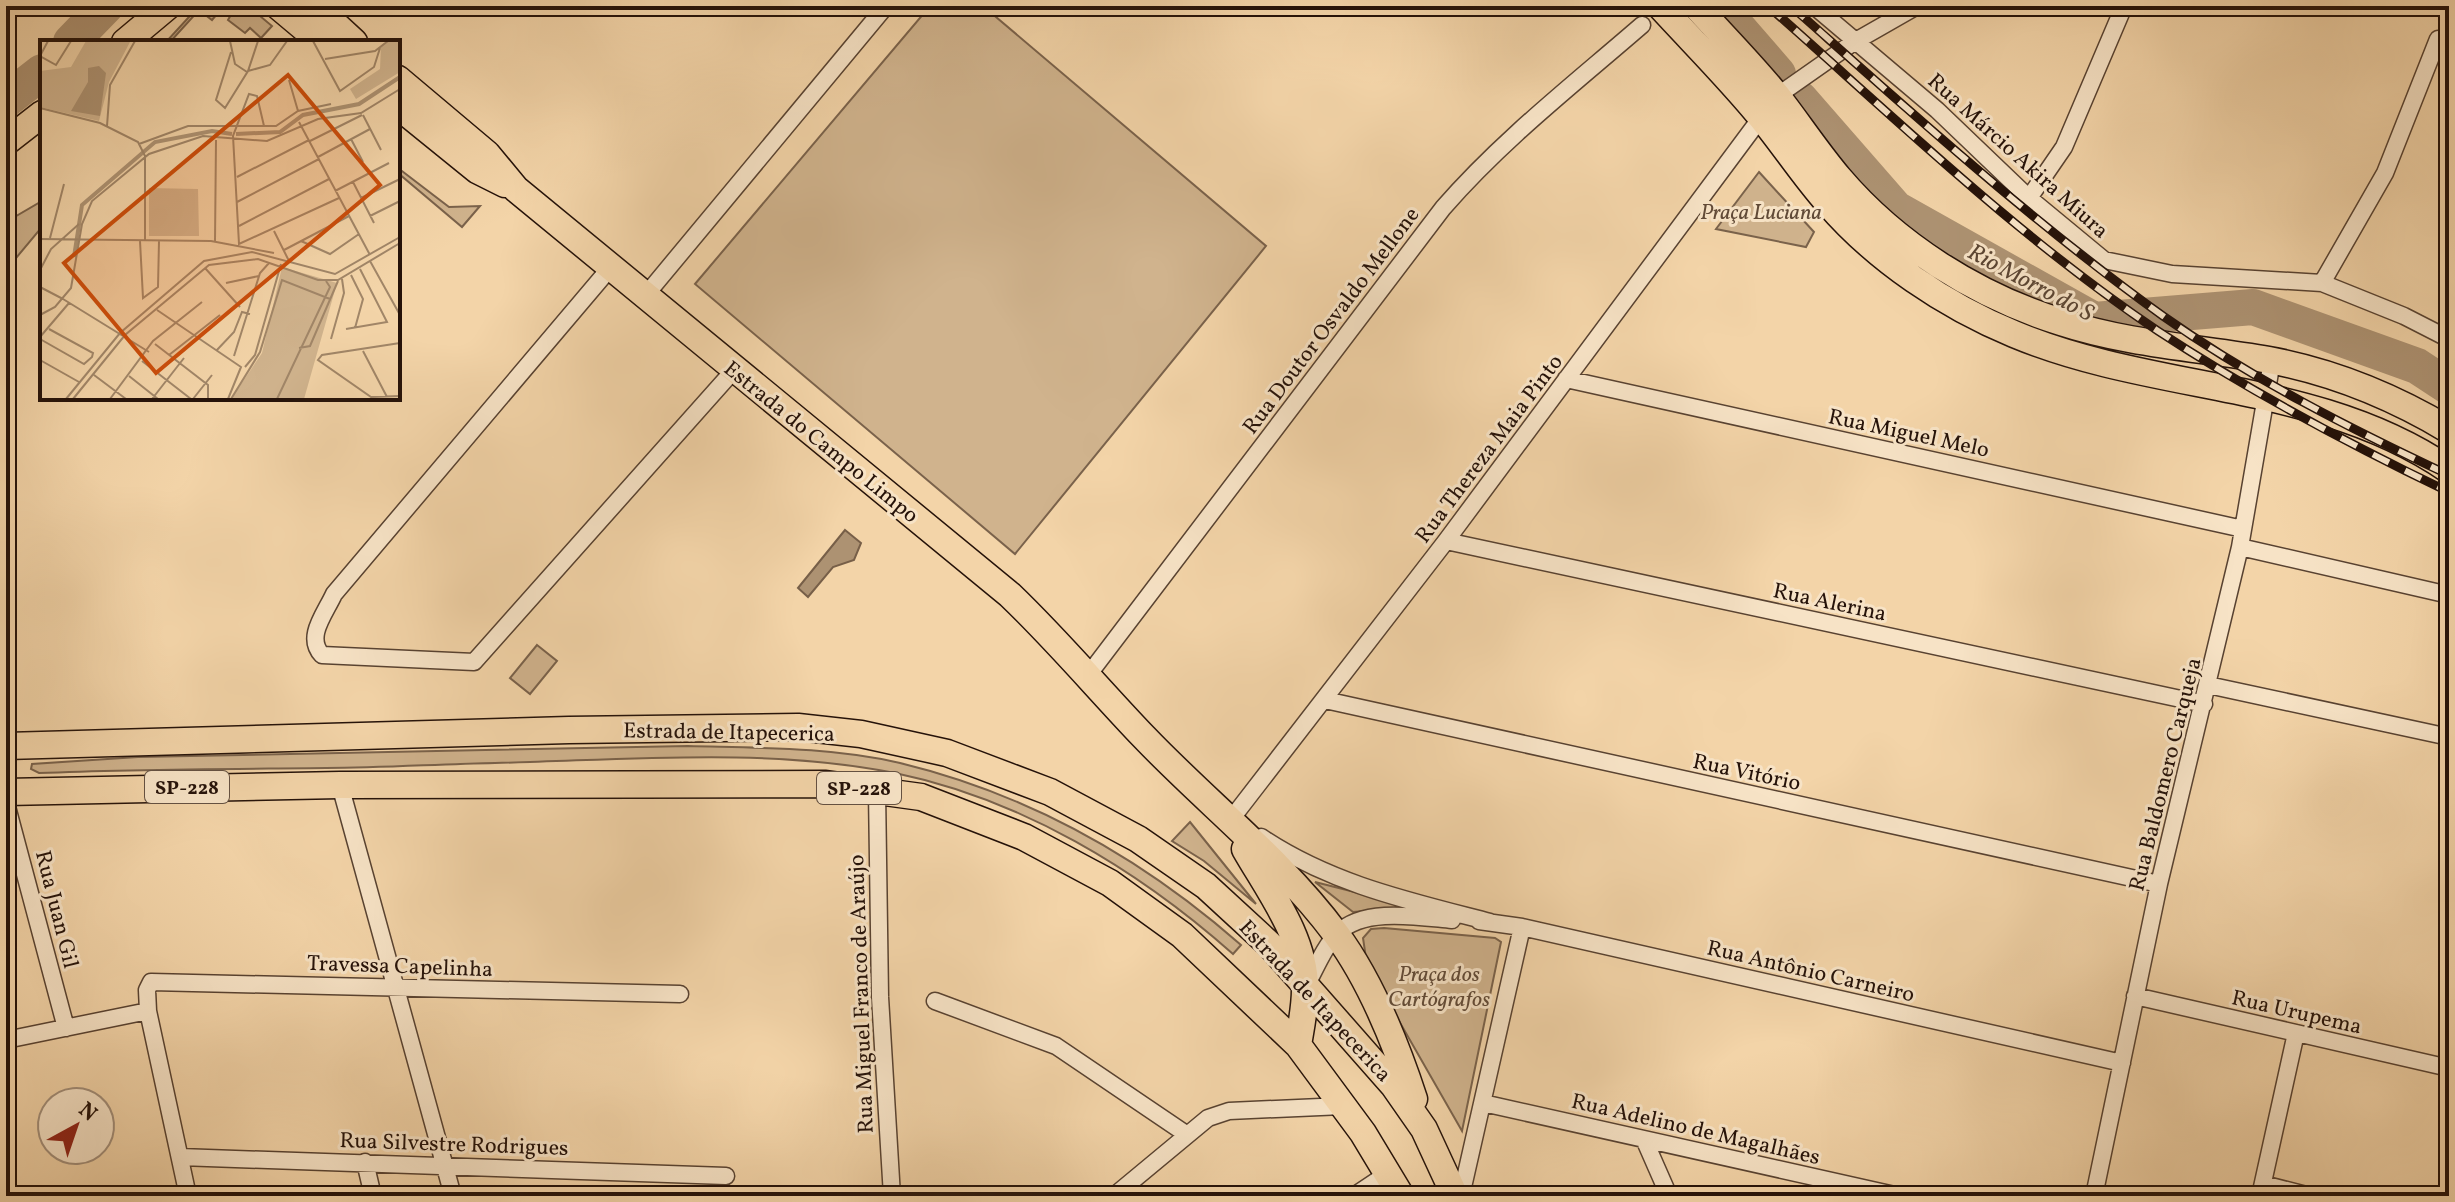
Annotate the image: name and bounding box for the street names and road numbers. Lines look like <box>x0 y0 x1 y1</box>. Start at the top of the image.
street label: Rua Márcio Akira Miura <box>1920 67 2115 247</box>
street label: Rua Doutor Osvaldo Mellone <box>1236 201 1428 442</box>
street label: Rua Thereza Maia Pinto <box>1409 349 1571 550</box>
street label: Estrada do Campo Limpo <box>716 354 925 531</box>
street label: Rua Miguel Melo <box>1825 402 1992 467</box>
street label: Rua Alerina <box>1770 576 1889 631</box>
street label: Rua Baldomero Carqueja <box>2122 654 2210 895</box>
street label: Estrada de Itapecerica <box>623 716 835 751</box>
street label: Rua Vitório <box>1690 747 1803 800</box>
road number: SP-228 <box>145 771 229 803</box>
road number: SP-228 <box>817 772 901 804</box>
street label: Rua Juan Gil <box>26 848 85 972</box>
street label: Rua Miguel Franco de Araújo <box>842 854 883 1134</box>
street label: Estrada de Itapecerica <box>1231 914 1398 1090</box>
street label: Rua Antônio Carneiro <box>1704 933 1917 1011</box>
street label: Travessa Capelinha <box>306 949 494 986</box>
street label: Rua Urupema <box>2228 983 2365 1043</box>
street label: Rua Adelino de Magalhães <box>1568 1087 1823 1174</box>
street label: Rua Silvestre Rodrigues <box>339 1126 569 1165</box>

